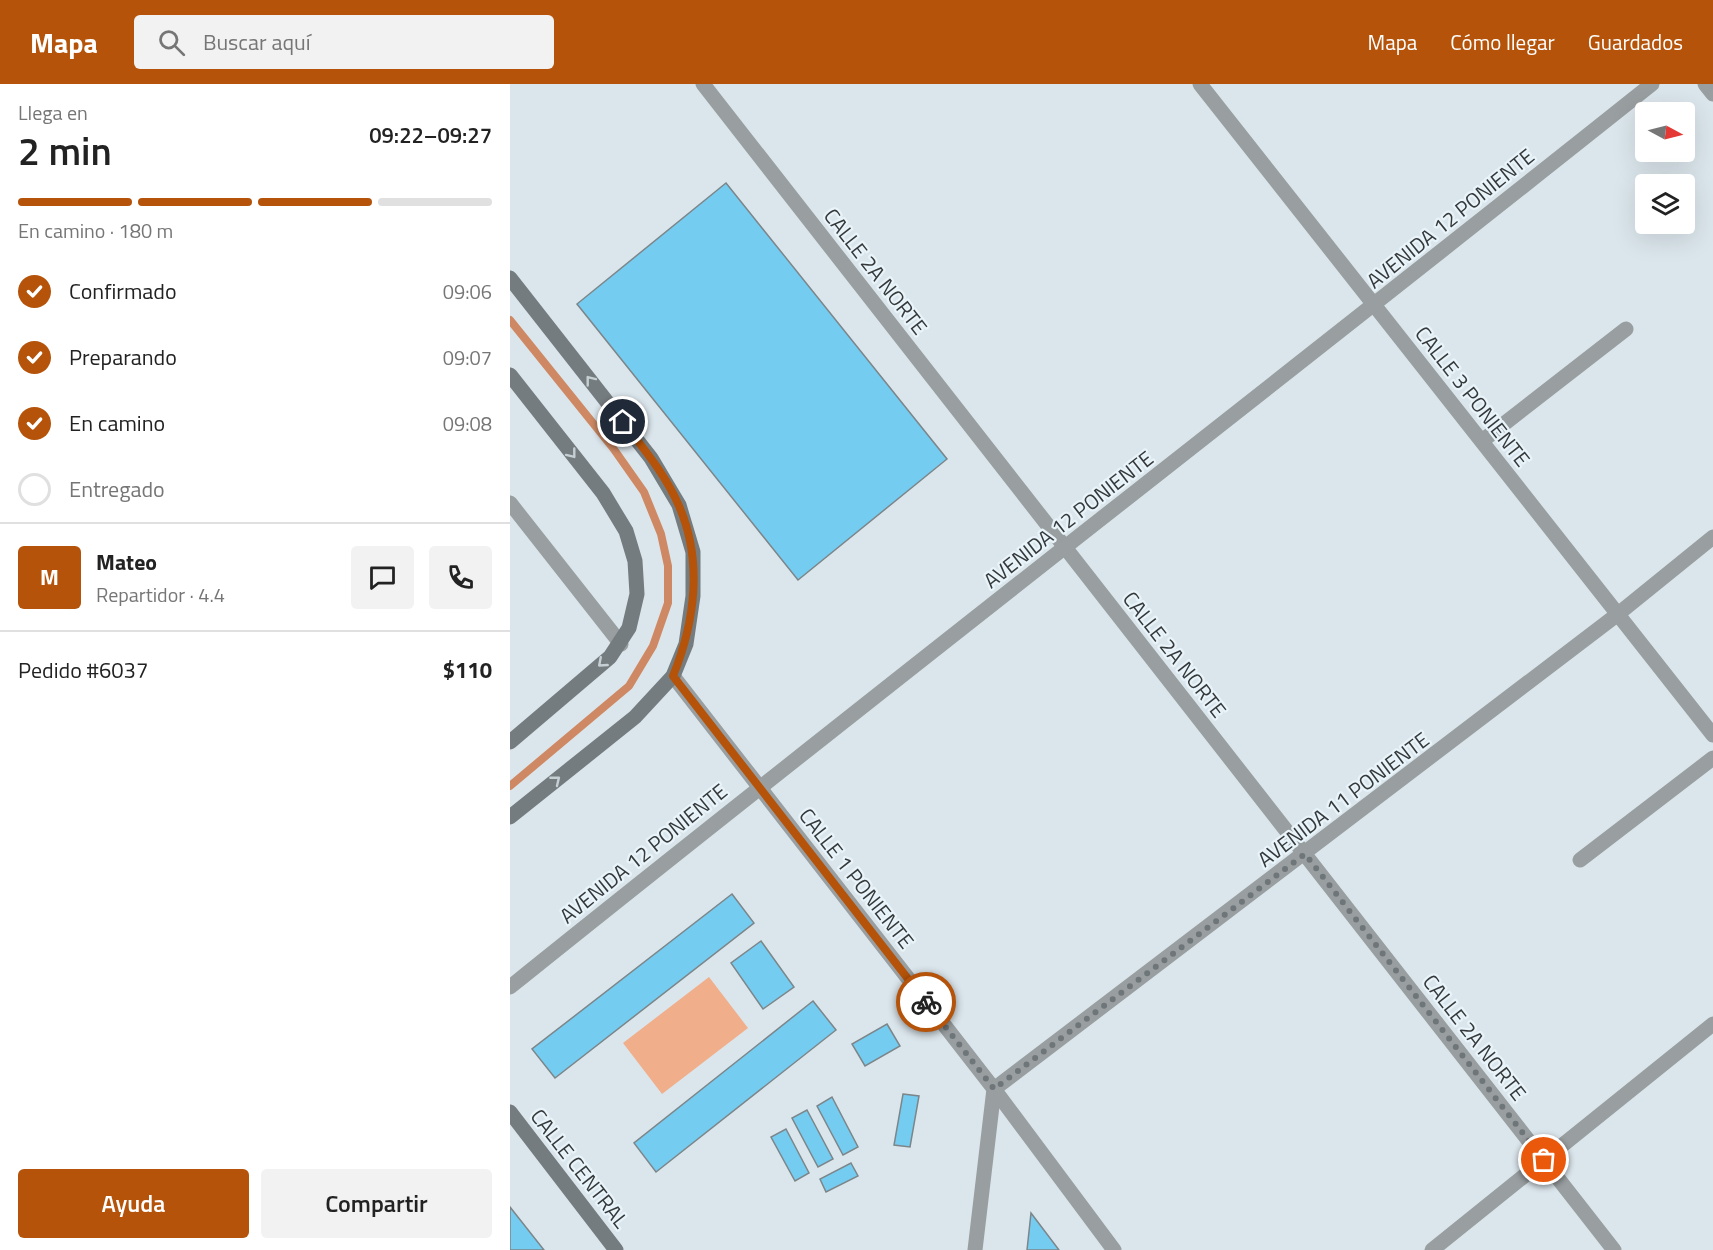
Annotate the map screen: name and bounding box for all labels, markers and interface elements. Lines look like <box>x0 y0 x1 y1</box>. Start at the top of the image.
search box <box>134 15 554 69</box>
text: Mapa <box>30 21 98 64</box>
text: Buscar aquí <box>203 25 311 59</box>
icon: search <box>155 26 188 59</box>
text: Mapa <box>1368 26 1417 58</box>
text: Cómo llegar <box>1450 26 1555 58</box>
text: Guardados <box>1588 26 1683 58</box>
text: Llega en <box>18 97 88 128</box>
north arrow <box>1635 102 1695 162</box>
map controls <box>1635 102 1695 234</box>
text: 09:22–09:27 <box>369 118 492 152</box>
text: 2 min <box>18 121 112 180</box>
street label: AVENIDA 12 PONIENTE <box>1359 140 1541 296</box>
button: layers <box>1635 174 1695 234</box>
street label: CALLE 2A NORTE <box>816 201 936 341</box>
text: En camino · 180 m <box>18 215 173 246</box>
text: Confirmado <box>69 274 177 308</box>
icon: check <box>18 275 51 308</box>
text: 09:06 <box>443 276 492 307</box>
street label: CALLE 3 PONIENTE <box>1408 319 1538 473</box>
text: Preparando <box>69 340 177 374</box>
icon: check <box>18 341 51 374</box>
text: 09:07 <box>443 342 492 373</box>
one-way arrow <box>586 375 597 386</box>
pin <box>597 396 648 447</box>
icon: home <box>606 405 639 438</box>
text: En camino <box>69 406 165 440</box>
icon: check <box>18 407 51 440</box>
text: 09:08 <box>443 408 492 439</box>
street label: AVENIDA 12 PONIENTE <box>976 442 1160 596</box>
one-way arrow <box>565 447 576 458</box>
text: Entregado <box>69 472 165 506</box>
text: Mateo <box>96 545 157 579</box>
button: chat <box>351 546 414 609</box>
button: phone <box>429 546 492 609</box>
text: M <box>40 560 59 594</box>
text: Repartidor · 4.4 <box>96 579 225 610</box>
street label: CALLE 2A NORTE <box>1115 584 1235 724</box>
text: Pedido #6037 <box>18 653 148 687</box>
text: $110 <box>443 653 492 687</box>
one-way arrow <box>598 656 609 667</box>
street label: AVENIDA 11 PONIENTE <box>1250 724 1436 874</box>
street label: AVENIDA 12 PONIENTE <box>552 775 734 931</box>
one-way arrow <box>549 777 560 788</box>
street label: CALLE 1 PONIENTE <box>792 801 922 955</box>
street label: CALLE 2A NORTE <box>1415 967 1535 1107</box>
courier <box>896 972 956 1032</box>
icon: bike <box>910 986 943 1019</box>
street label: CALLE CENTRAL <box>523 1101 637 1235</box>
pin <box>1518 1134 1569 1185</box>
icon: bag <box>1527 1143 1560 1176</box>
button: Ayuda <box>18 1169 249 1238</box>
button: Compartir <box>261 1169 492 1238</box>

